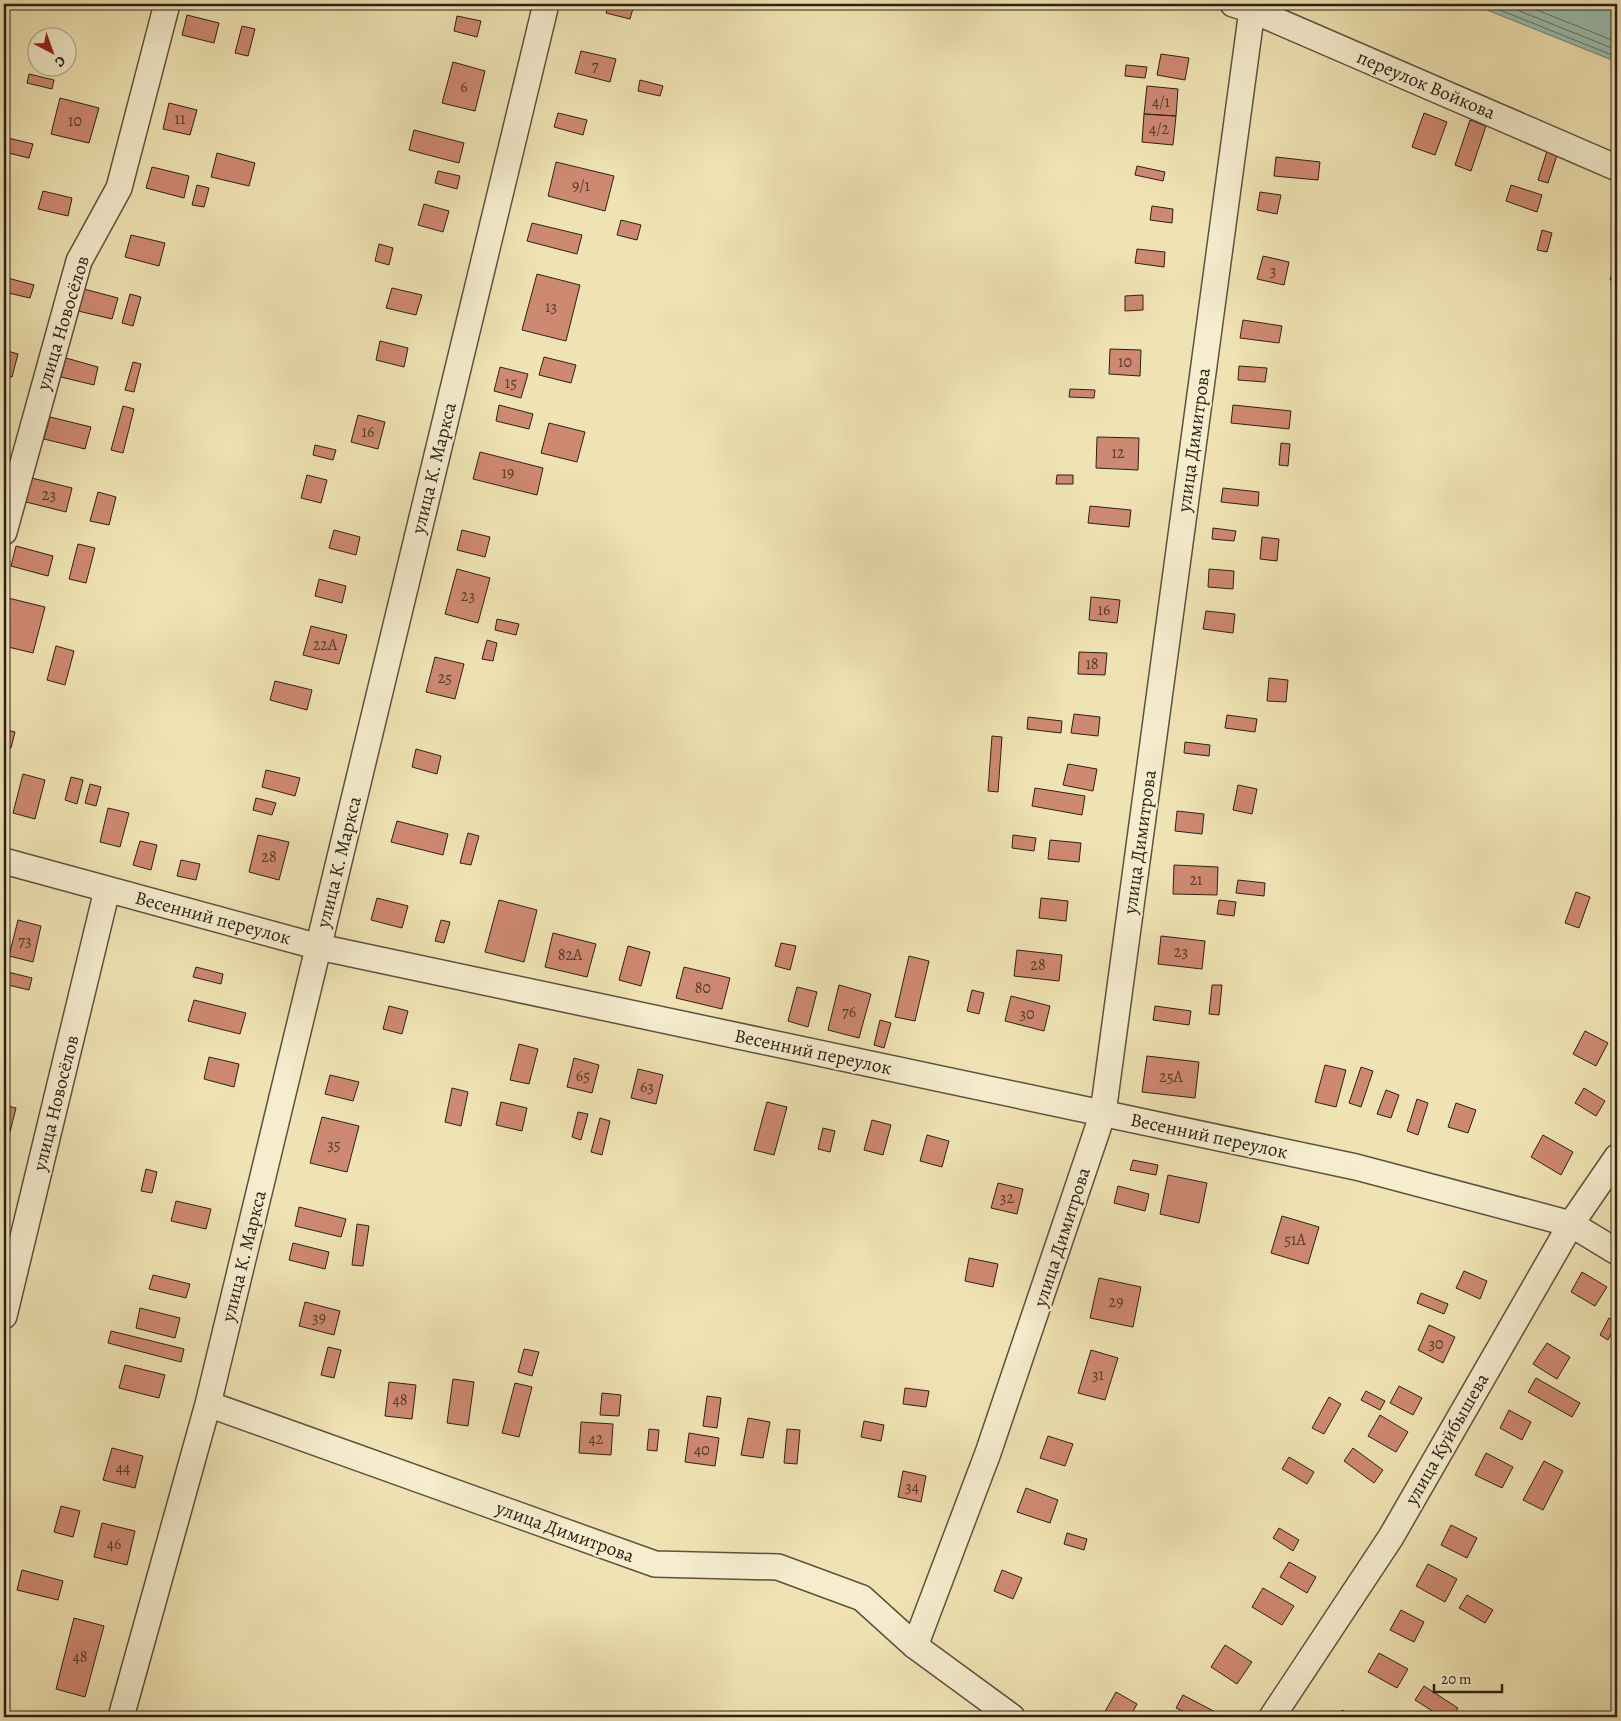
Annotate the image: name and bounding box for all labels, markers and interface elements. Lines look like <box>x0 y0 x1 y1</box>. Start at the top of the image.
north arrow <box>28 28 78 78</box>
street label: переулок Войкова <box>1353 44 1499 126</box>
text: С <box>50 51 70 72</box>
house number: 7 <box>592 55 599 77</box>
house number: 6 <box>460 76 468 98</box>
house number: 4/1 <box>1152 91 1171 113</box>
house number: 11 <box>175 108 186 130</box>
house number: 10 <box>68 110 82 132</box>
house number: 4/2 <box>1149 118 1169 140</box>
house number: 9/1 <box>572 175 591 197</box>
street label: улица Новосёлов <box>30 253 96 394</box>
house number: 3 <box>1270 260 1276 282</box>
house number: 13 <box>545 296 557 318</box>
house number: 10 <box>1118 351 1132 373</box>
street label: улица Димитрова <box>1171 366 1217 515</box>
house number: 15 <box>505 372 517 394</box>
street label: улица К. Маркса <box>405 399 463 537</box>
house number: 16 <box>362 421 374 443</box>
house number: 12 <box>1111 442 1125 464</box>
house number: 19 <box>502 462 514 484</box>
house number: 23 <box>42 484 56 506</box>
house number: 23 <box>461 585 475 607</box>
house number: 16 <box>1098 599 1110 621</box>
house number: 22А <box>313 634 338 656</box>
house number: 18 <box>1085 653 1099 675</box>
house number: 25 <box>438 667 452 689</box>
street label: улица Димитрова <box>1117 768 1163 917</box>
street label: улица К. Маркса <box>310 793 368 931</box>
house number: 28 <box>261 846 277 868</box>
house number: 21 <box>1189 869 1203 891</box>
street label: Весенний переулок <box>132 885 294 951</box>
house number: 73 <box>18 930 32 952</box>
house number: 23 <box>1174 941 1188 963</box>
house number: 82А <box>558 944 583 966</box>
house number: 28 <box>1030 954 1046 976</box>
house number: 80 <box>695 977 711 999</box>
house number: 76 <box>842 1001 856 1023</box>
house number: 30 <box>1019 1003 1035 1025</box>
street label: Весенний переулок <box>732 1023 894 1081</box>
street label: улица Новосёлов <box>26 1032 85 1175</box>
house number: 65 <box>576 1065 590 1087</box>
house number: 25А <box>1159 1066 1184 1088</box>
house number: 63 <box>640 1076 654 1098</box>
street label: Весенний переулок <box>1128 1107 1290 1165</box>
house number: 35 <box>327 1134 341 1156</box>
street label: улица Димитрова <box>1027 1164 1097 1311</box>
street label: улица К. Маркса <box>215 1187 273 1325</box>
house number: 32 <box>1000 1187 1015 1209</box>
house number: 51А <box>1284 1229 1307 1251</box>
house number: 29 <box>1109 1291 1123 1313</box>
house number: 39 <box>312 1307 326 1329</box>
house number: 30 <box>1428 1333 1444 1355</box>
house number: 31 <box>1092 1364 1105 1386</box>
street label: улица Куйбышева <box>1398 1368 1495 1511</box>
house number: 48 <box>392 1389 408 1411</box>
house number: 42 <box>589 1428 604 1450</box>
house number: 40 <box>694 1439 710 1461</box>
house number: 44 <box>116 1457 130 1479</box>
house number: 34 <box>905 1476 919 1498</box>
street label: улица Димитрова <box>491 1495 638 1569</box>
house number: 46 <box>107 1533 121 1555</box>
house number: 48 <box>72 1646 88 1668</box>
scale bar <box>1434 1661 1501 1693</box>
text: 20 m <box>1441 1669 1472 1689</box>

